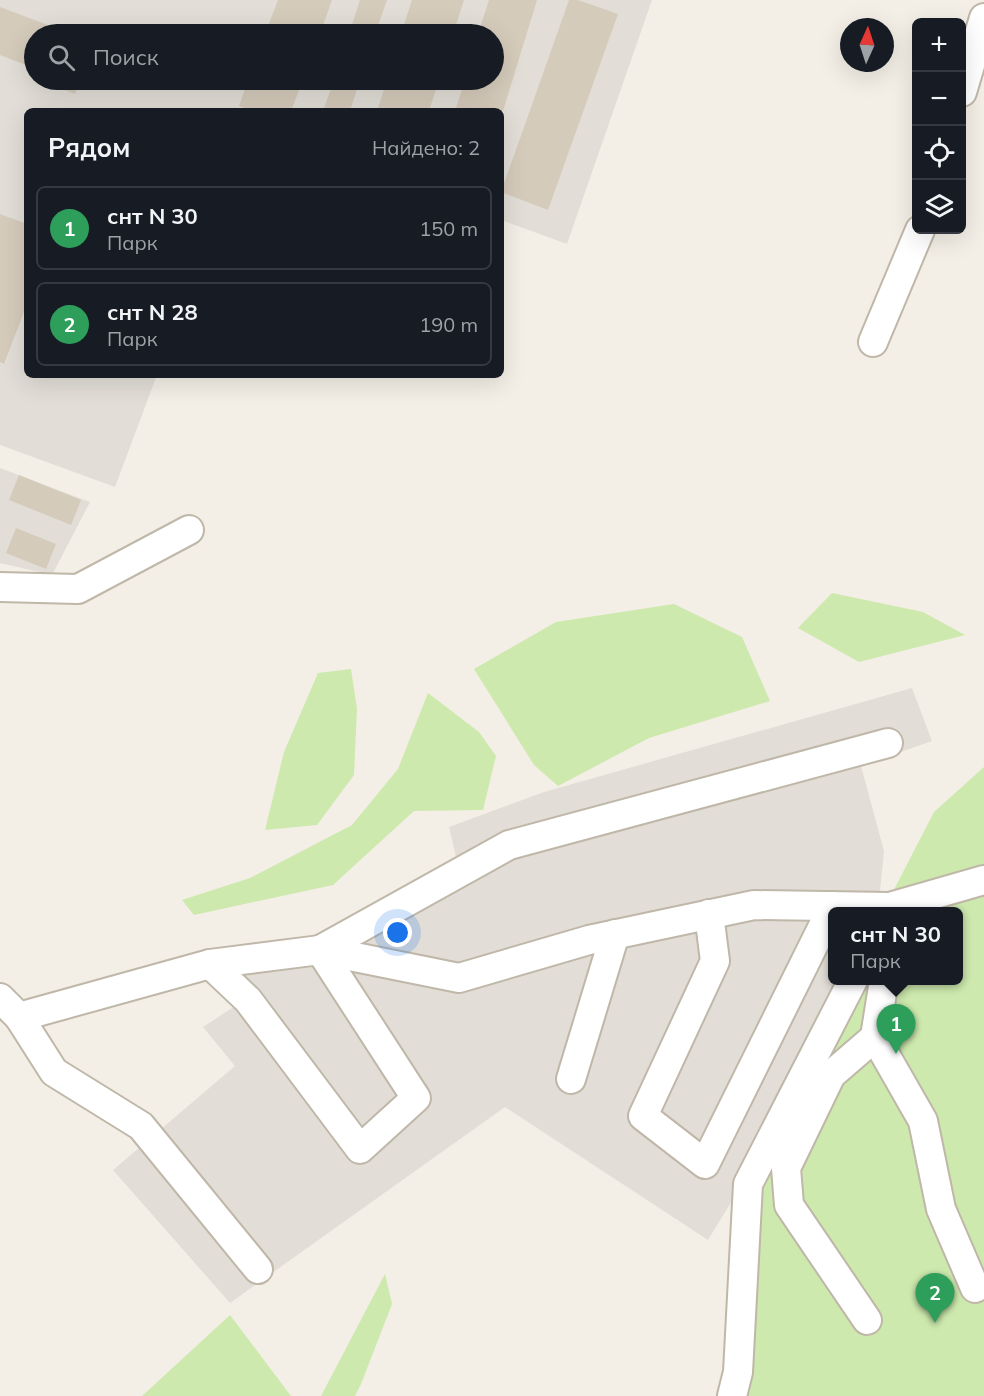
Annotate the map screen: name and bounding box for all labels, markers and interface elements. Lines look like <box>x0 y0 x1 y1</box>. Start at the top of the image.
north arrow <box>840 18 894 72</box>
map controls <box>912 18 966 234</box>
button: + <box>912 18 966 72</box>
search box <box>24 24 504 90</box>
icon: search <box>45 41 78 74</box>
text: Поиск <box>93 43 159 71</box>
button: − <box>912 72 966 126</box>
button: locate <box>912 126 966 180</box>
text: Рядом <box>48 131 131 164</box>
text: Найдено: 2 <box>372 135 480 160</box>
button: layers <box>912 180 966 234</box>
text: снт N 30 <box>107 202 198 230</box>
text: 1 <box>64 216 76 241</box>
text: 150 m <box>419 216 478 241</box>
text: Парк <box>107 230 157 255</box>
text: снт N 28 <box>107 298 198 326</box>
text: 2 <box>64 312 76 337</box>
text: 190 m <box>419 312 478 337</box>
text: Парк <box>107 326 157 351</box>
popup <box>828 907 963 985</box>
your location <box>383 918 412 947</box>
text: снт N 30 <box>850 920 941 948</box>
text: Парк <box>850 948 901 973</box>
pin: 1 <box>876 1004 916 1054</box>
pin: 2 <box>916 1274 954 1323</box>

